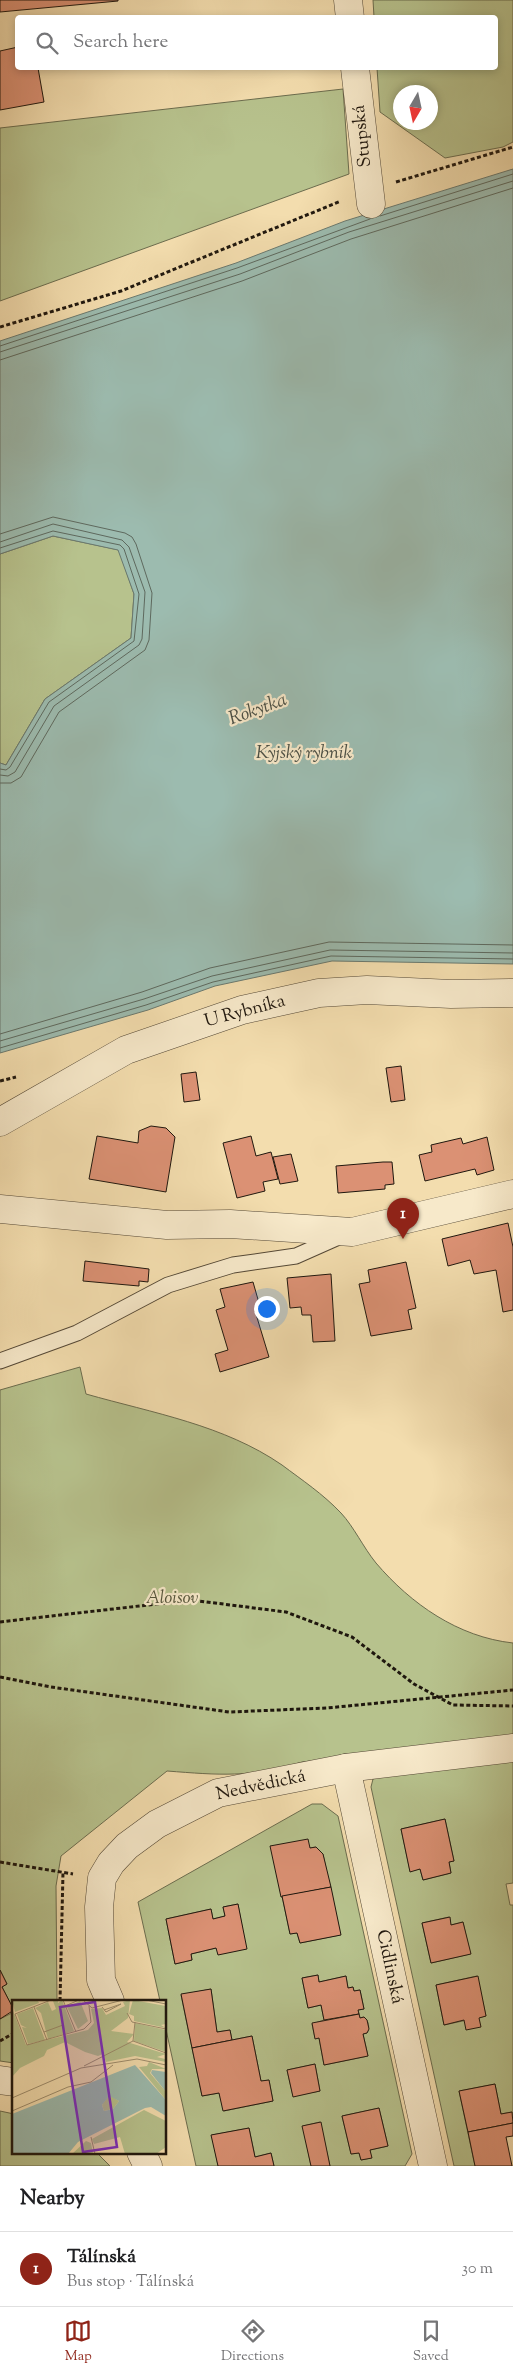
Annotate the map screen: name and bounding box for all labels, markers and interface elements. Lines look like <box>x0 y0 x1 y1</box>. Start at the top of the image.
search box <box>15 15 498 70</box>
icon: search <box>33 29 61 57</box>
text: Search here <box>73 29 168 56</box>
north arrow <box>393 85 438 130</box>
street label: Stupská <box>347 104 379 168</box>
water label: Rokytka <box>225 687 291 733</box>
water label: Kyjský rybník <box>256 740 353 767</box>
street label: U Rybníka <box>202 989 288 1035</box>
pin: 1 <box>387 1198 419 1239</box>
your location <box>254 1296 280 1322</box>
park label: Aloisov <box>146 1586 199 1612</box>
street label: Nedvědická <box>214 1764 308 1808</box>
street label: Cidlinská <box>368 1927 410 2007</box>
inset map <box>12 2000 166 2154</box>
text: Nearby <box>20 2184 85 2214</box>
text: Tálínská <box>67 2244 136 2271</box>
text: 1 <box>33 2258 39 2281</box>
text: 30 m <box>462 2258 493 2281</box>
text: Bus stop · Tálínská <box>67 2271 194 2294</box>
tab: Map <box>64 2317 92 2367</box>
tab: Directions <box>221 2317 284 2367</box>
tab: Saved <box>413 2317 449 2367</box>

